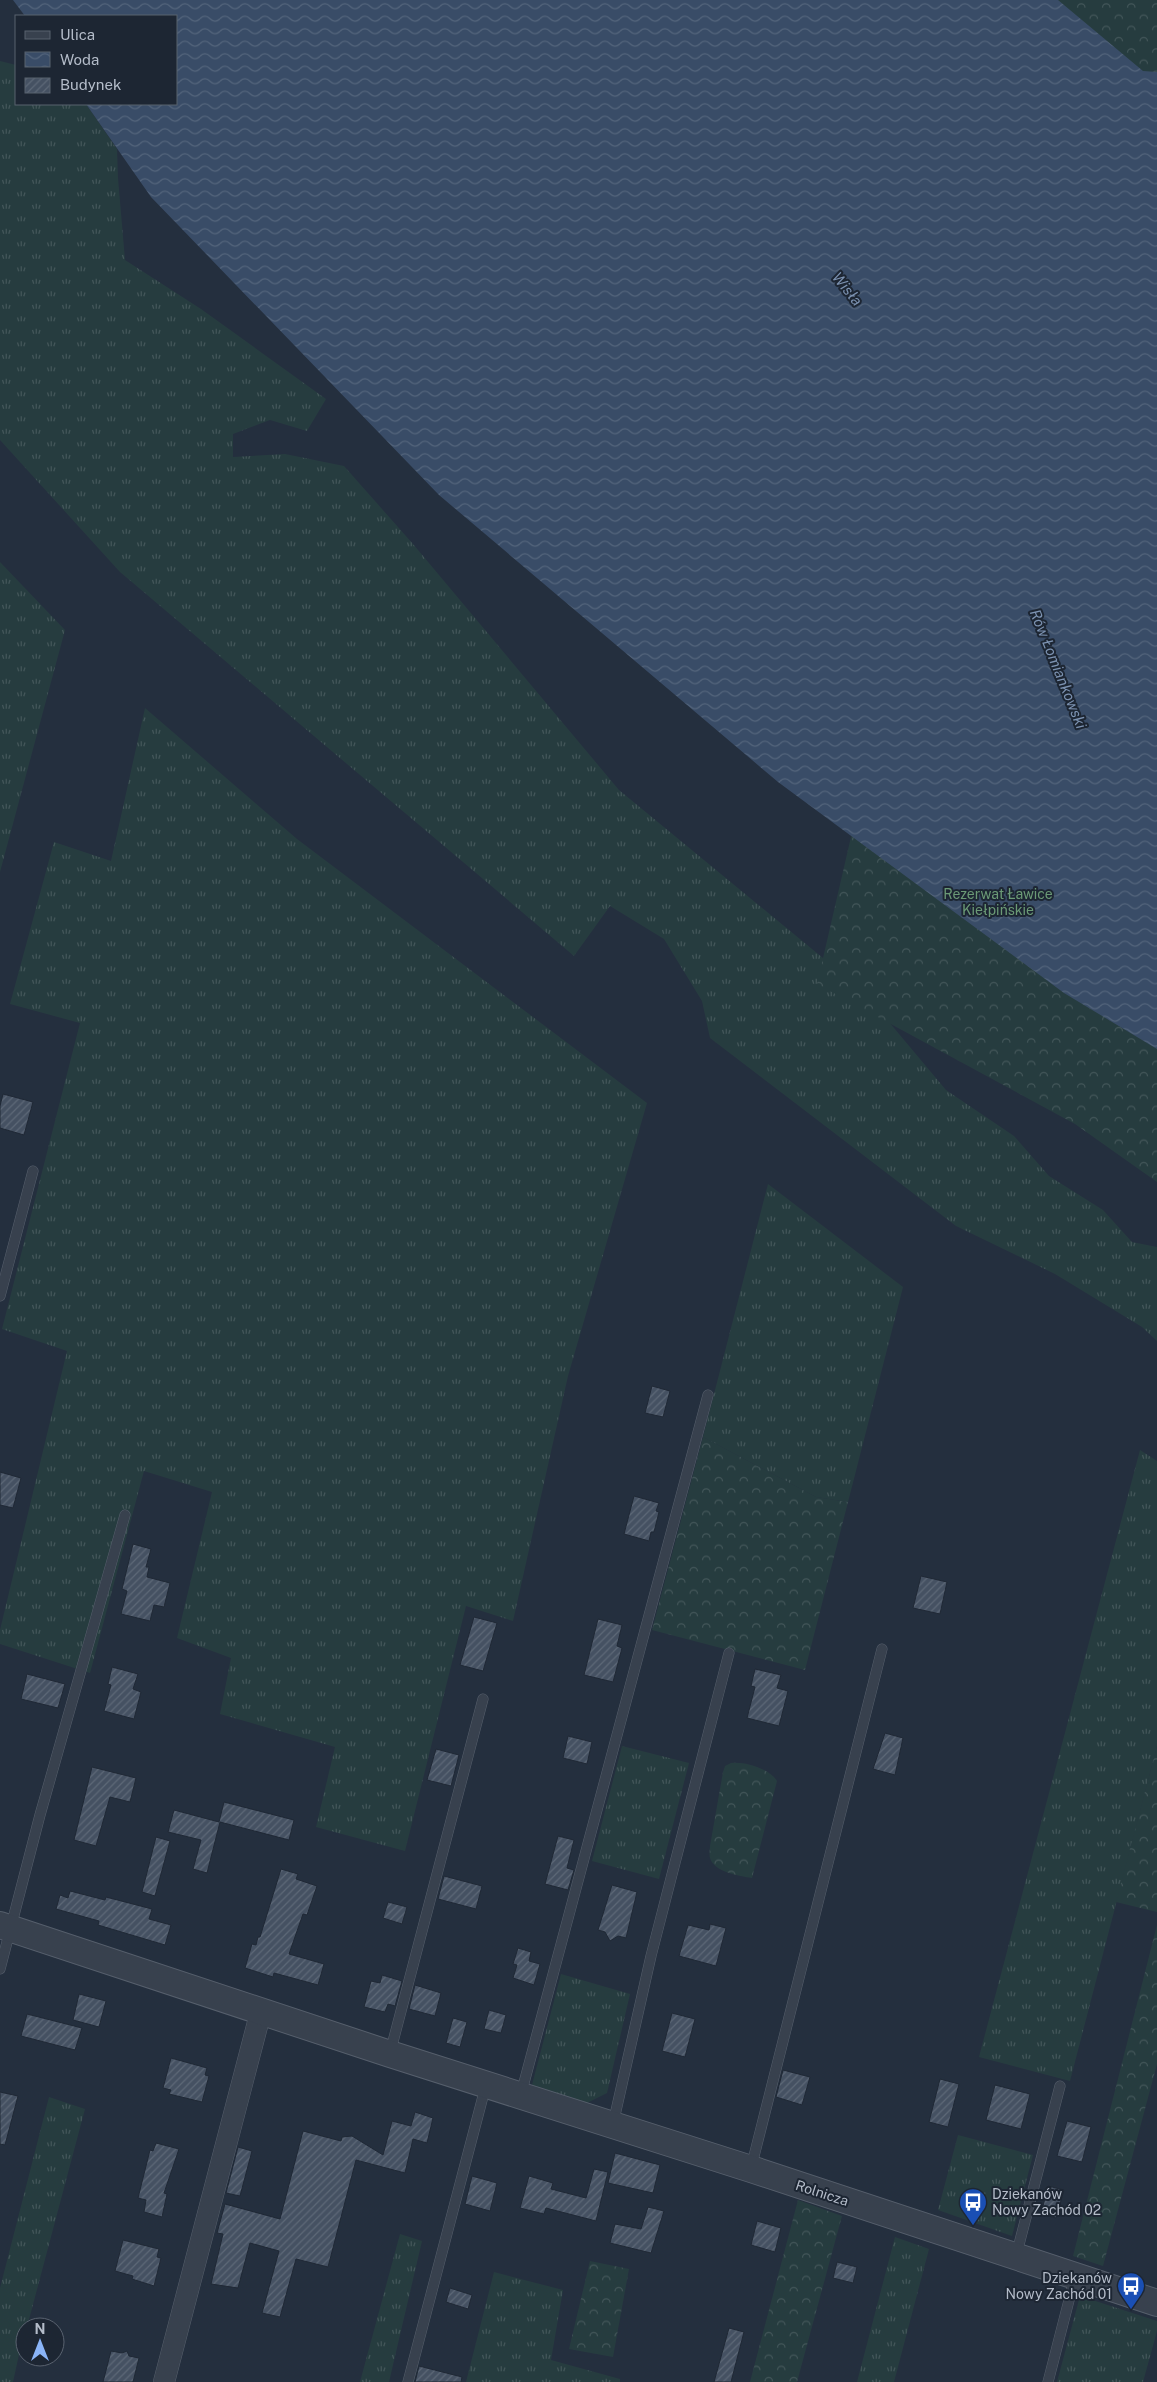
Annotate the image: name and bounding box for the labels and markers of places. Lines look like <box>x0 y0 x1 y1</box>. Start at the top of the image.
place label: Dziekanów Nowy Zachód 02 <box>992 2186 1101 2218</box>
bus stop icon: Dziekanów Nowy Zachód 02 <box>958 2187 988 2226</box>
place label: Dziekanów Nowy Zachód 01 <box>1006 2270 1112 2302</box>
bus stop icon: Dziekanów Nowy Zachód 01 <box>1116 2271 1146 2310</box>

